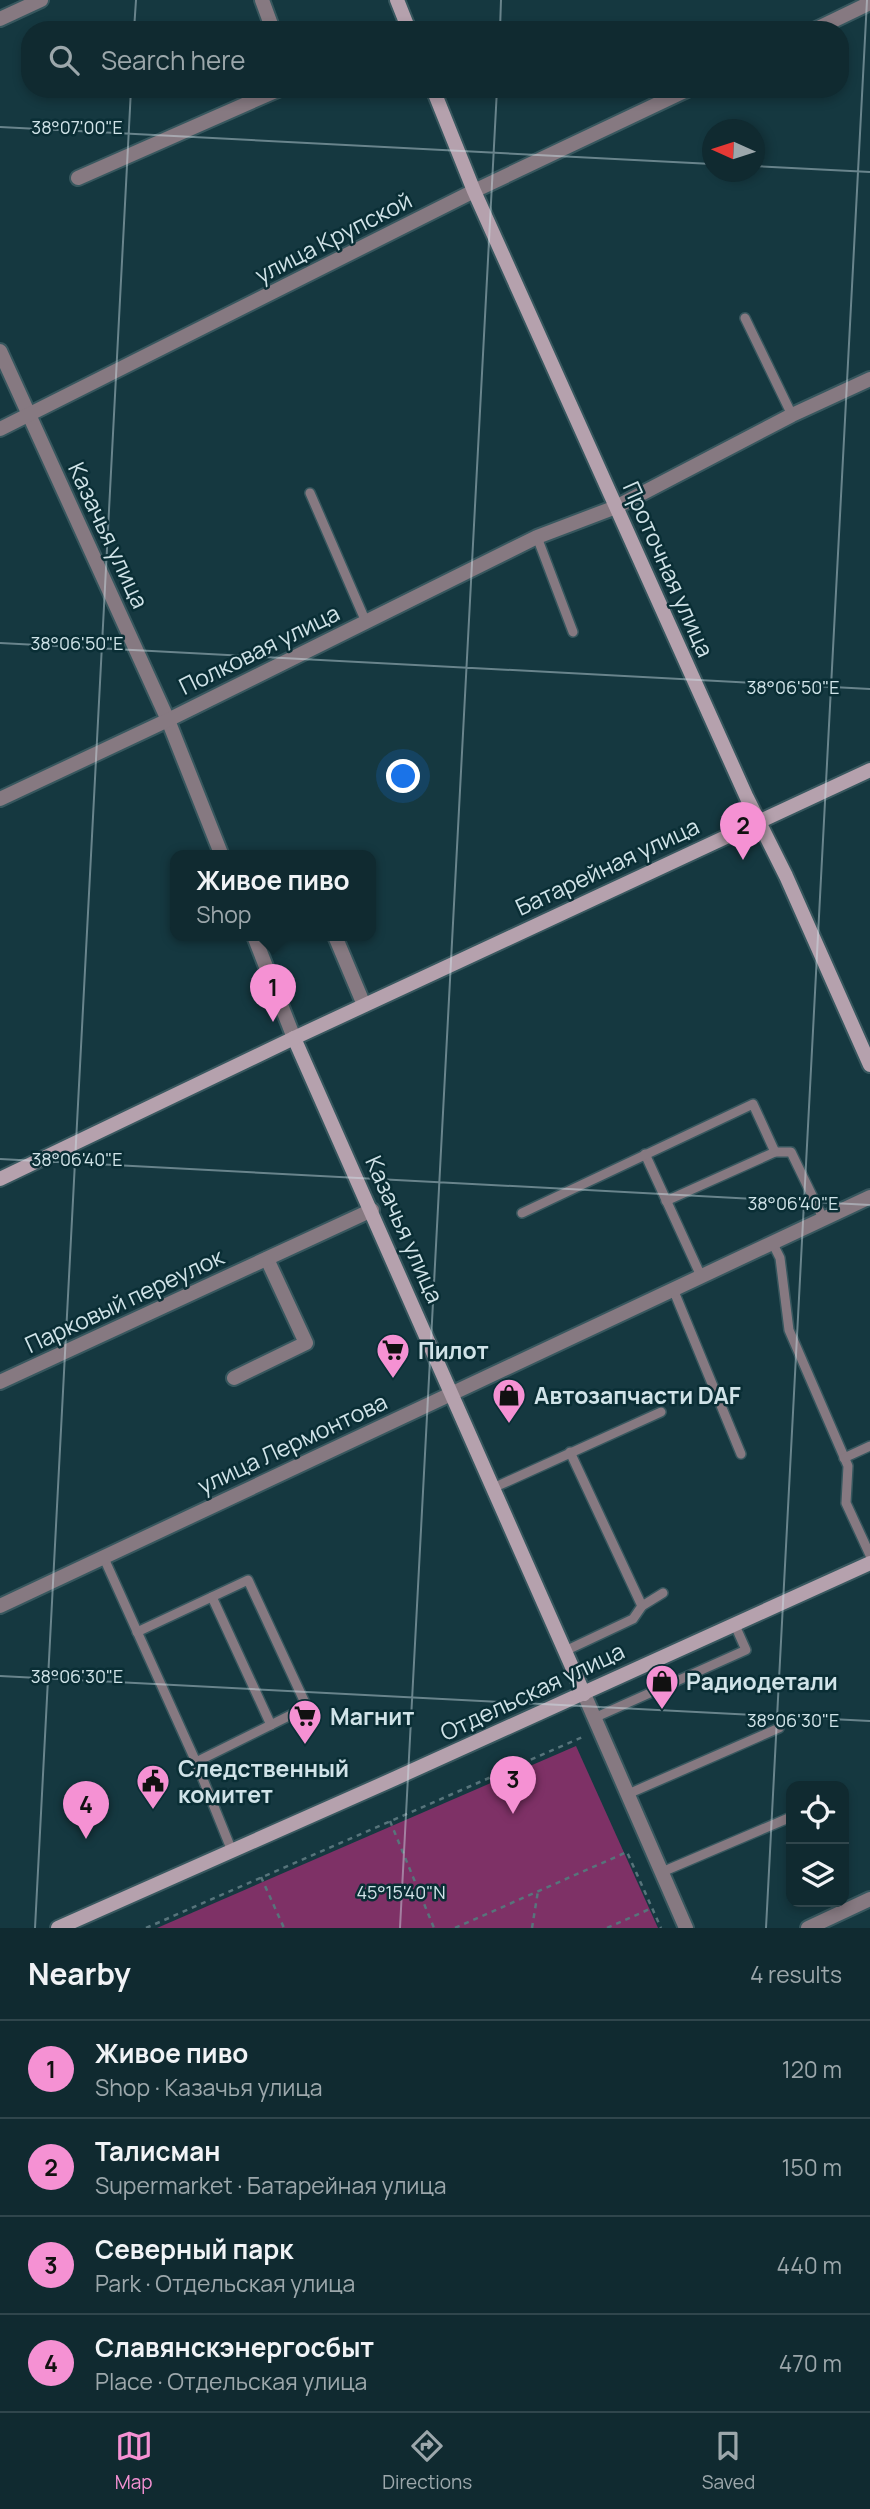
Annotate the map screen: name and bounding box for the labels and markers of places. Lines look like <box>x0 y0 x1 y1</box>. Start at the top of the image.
pin: 2 <box>720 802 766 860</box>
pin: 1 <box>250 964 296 1022</box>
supermarket icon: Пилот <box>374 1331 412 1380</box>
place label: Пилот <box>418 1334 489 1366</box>
shop icon: Автозапчасти DAF <box>490 1376 528 1425</box>
place label: Автозапчасти DAF <box>534 1379 741 1411</box>
shop icon: Радиодетали <box>643 1662 681 1711</box>
place label: Радиодетали <box>686 1665 838 1697</box>
supermarket icon: Магнит <box>286 1697 324 1746</box>
place label: Магнит <box>330 1700 414 1732</box>
place label: Следственный комитет <box>178 1752 349 1810</box>
pin: 3 <box>490 1756 536 1814</box>
public building icon: Следственный комитет <box>134 1762 172 1811</box>
pin: 4 <box>63 1781 109 1839</box>

